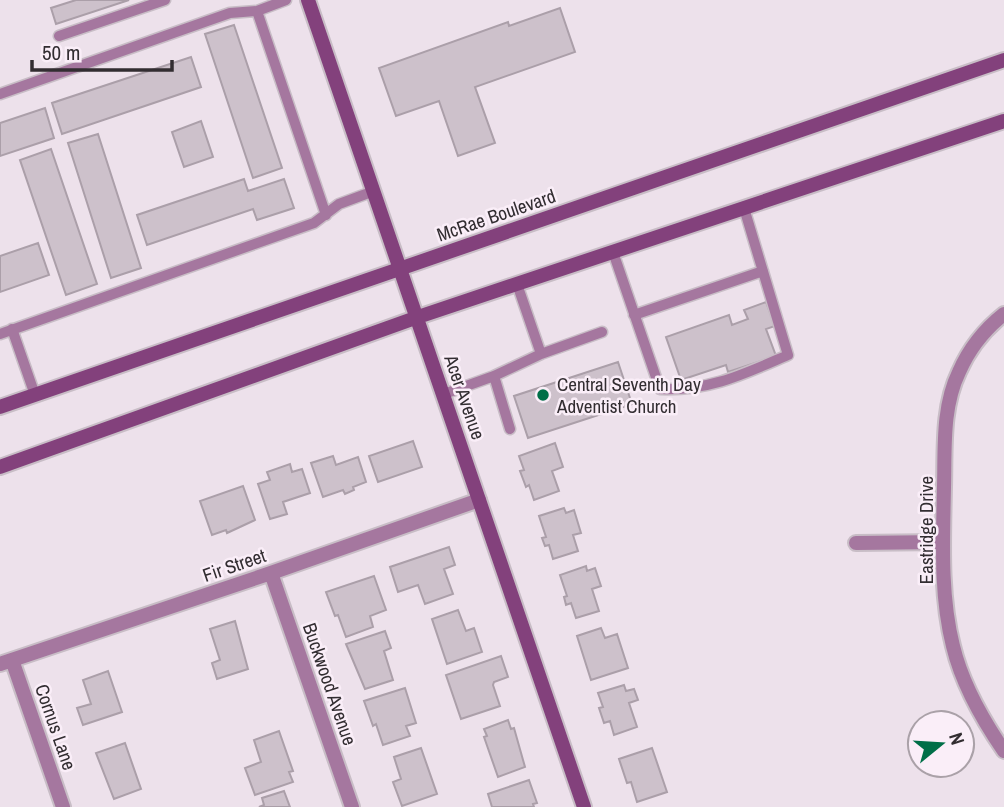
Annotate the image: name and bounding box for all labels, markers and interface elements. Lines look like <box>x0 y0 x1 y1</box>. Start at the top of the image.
scale bar <box>32 28 172 72</box>
text: 50 m <box>42 38 80 67</box>
street label: McRae Boulevard <box>433 183 559 247</box>
street label: Acer Avenue <box>438 350 492 443</box>
place label: Central Seventh Day Adventist Church <box>556 371 701 419</box>
marker: Central Seventh Day Adventist Church <box>535 387 551 403</box>
street label: Eastridge Drive <box>913 476 939 584</box>
street label: Fir Street <box>199 542 270 588</box>
street label: Buckwood Avenue <box>297 619 363 749</box>
street label: Cornus Lane <box>29 681 83 773</box>
north arrow <box>906 709 976 779</box>
text: N <box>943 729 971 748</box>

